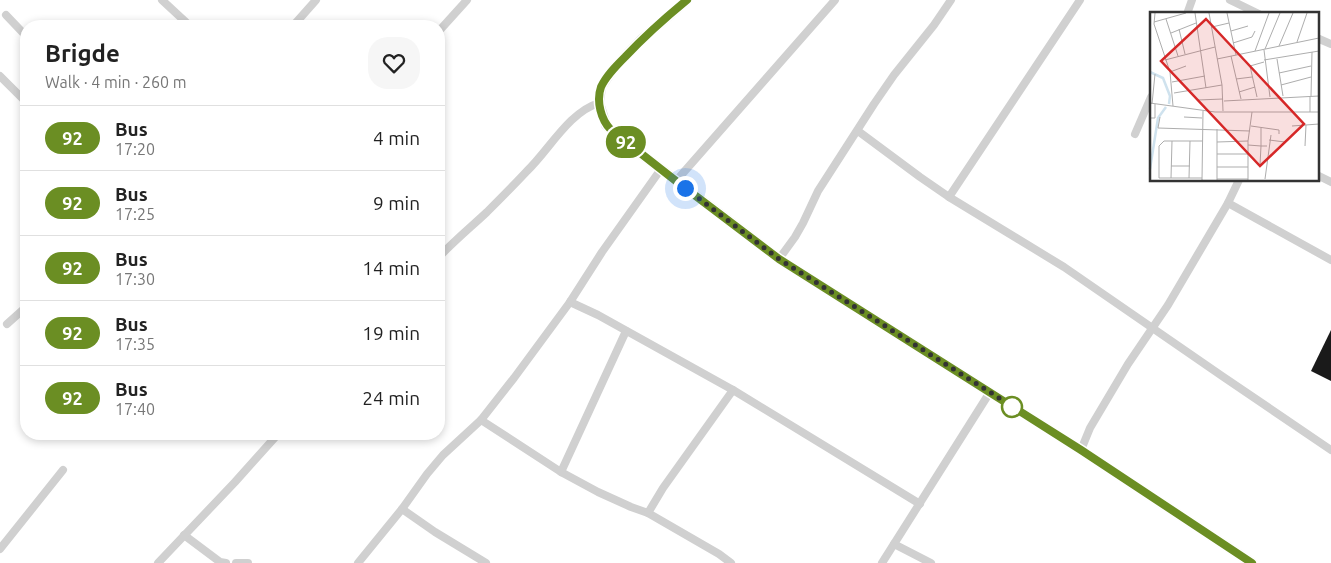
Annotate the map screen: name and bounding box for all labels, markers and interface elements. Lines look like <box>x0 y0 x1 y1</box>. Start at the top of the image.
inset map <box>1150 12 1318 181</box>
button: heart <box>368 37 420 89</box>
text: Brigde <box>45 40 120 67</box>
text: Walk · 4 min · 260 m <box>45 73 187 91</box>
text: Bus <box>115 118 148 140</box>
line badge: 92 <box>604 126 648 158</box>
text: 4 min <box>373 127 420 149</box>
text: 92 <box>62 128 83 148</box>
text: 92 <box>616 132 636 152</box>
text: 17:20 <box>115 140 155 158</box>
your location <box>673 176 698 201</box>
text: Bus <box>115 183 148 205</box>
text: 9 min <box>373 192 420 214</box>
text: 92 <box>62 193 83 213</box>
text: 17:25 <box>115 205 155 223</box>
text: Bus <box>115 248 148 270</box>
text: 14 min <box>362 257 420 279</box>
text: 92 <box>62 258 83 278</box>
text: 17:30 <box>115 270 155 288</box>
text: Bus <box>115 313 148 335</box>
text: 19 min <box>362 322 420 344</box>
text: 92 <box>62 323 83 343</box>
text: 17:35 <box>115 335 155 353</box>
text: Bus <box>115 378 148 400</box>
text: 24 min <box>362 387 420 409</box>
text: 92 <box>62 388 83 408</box>
unlabelled marker <box>1001 396 1023 418</box>
text: 17:40 <box>115 400 155 418</box>

